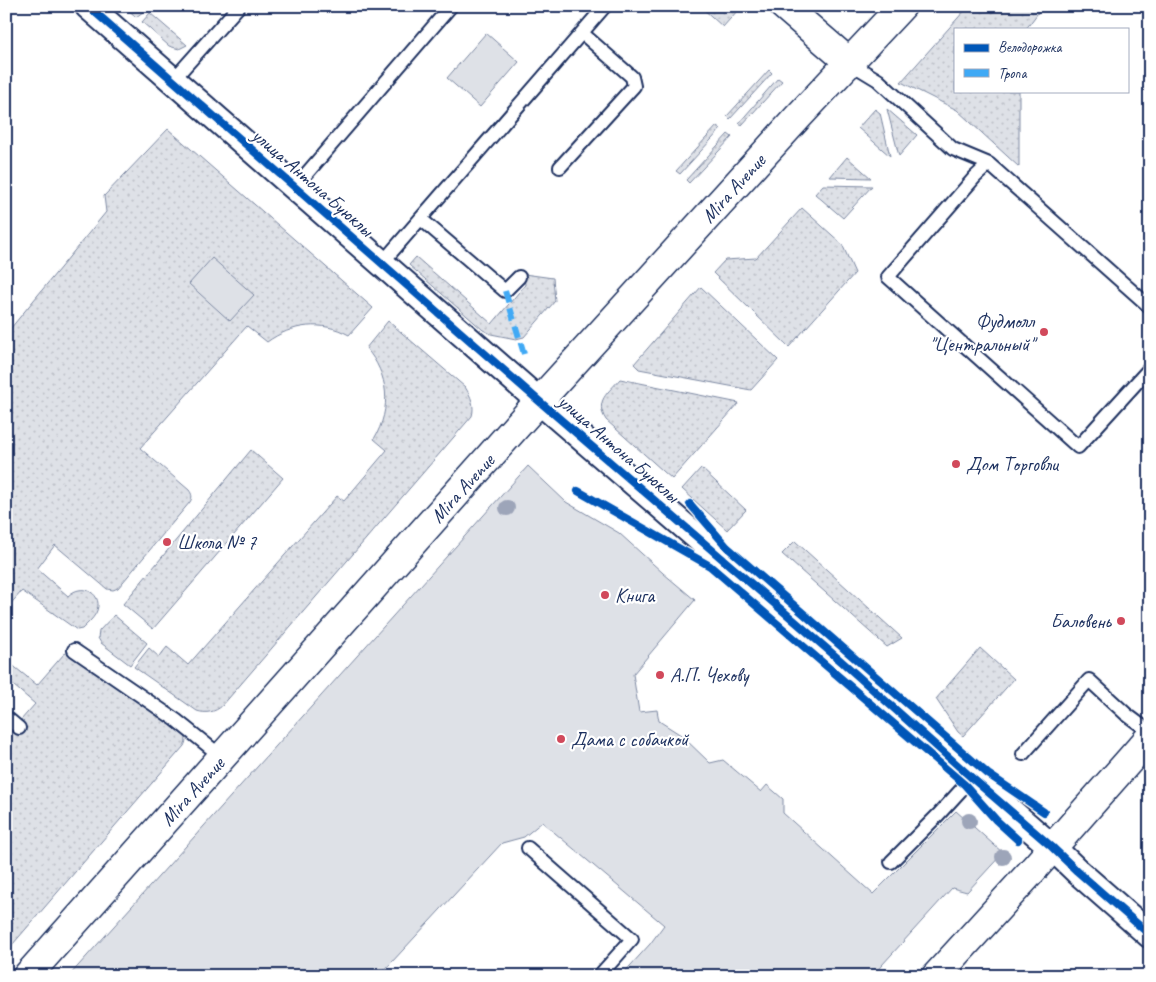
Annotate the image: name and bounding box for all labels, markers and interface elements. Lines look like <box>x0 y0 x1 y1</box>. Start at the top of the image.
legend <box>954 28 1128 92</box>
text: Велодорожка <box>998 38 1062 57</box>
text: Тропа <box>998 64 1027 83</box>
street label: улица Антона Буюклы <box>246 122 380 243</box>
street label: Mira Avenue <box>696 147 772 228</box>
place label: Фудмолл "Центральный" <box>929 309 1038 357</box>
marker: Фудмолл "Центральный" <box>1038 326 1050 338</box>
street label: улица Антона Буюклы <box>552 388 686 509</box>
street label: Mira Avenue <box>425 447 501 528</box>
place label: Дом Торговли <box>966 452 1060 477</box>
marker: Дом Торговли <box>950 458 962 470</box>
place label: Школа № 7 <box>177 530 257 555</box>
marker: Школа № 7 <box>161 536 173 548</box>
place label: Книга <box>615 583 656 608</box>
marker: Книга <box>599 589 611 601</box>
place label: Баловень <box>1050 609 1112 634</box>
marker: Баловень <box>1115 615 1127 627</box>
place label: А.П. Чехову <box>670 663 751 688</box>
marker: А.П. Чехову <box>654 669 666 681</box>
place label: Дама с собачкой <box>571 727 690 752</box>
marker: Дама с собачкой <box>555 733 567 745</box>
street label: Mira Avenue <box>155 750 231 831</box>

